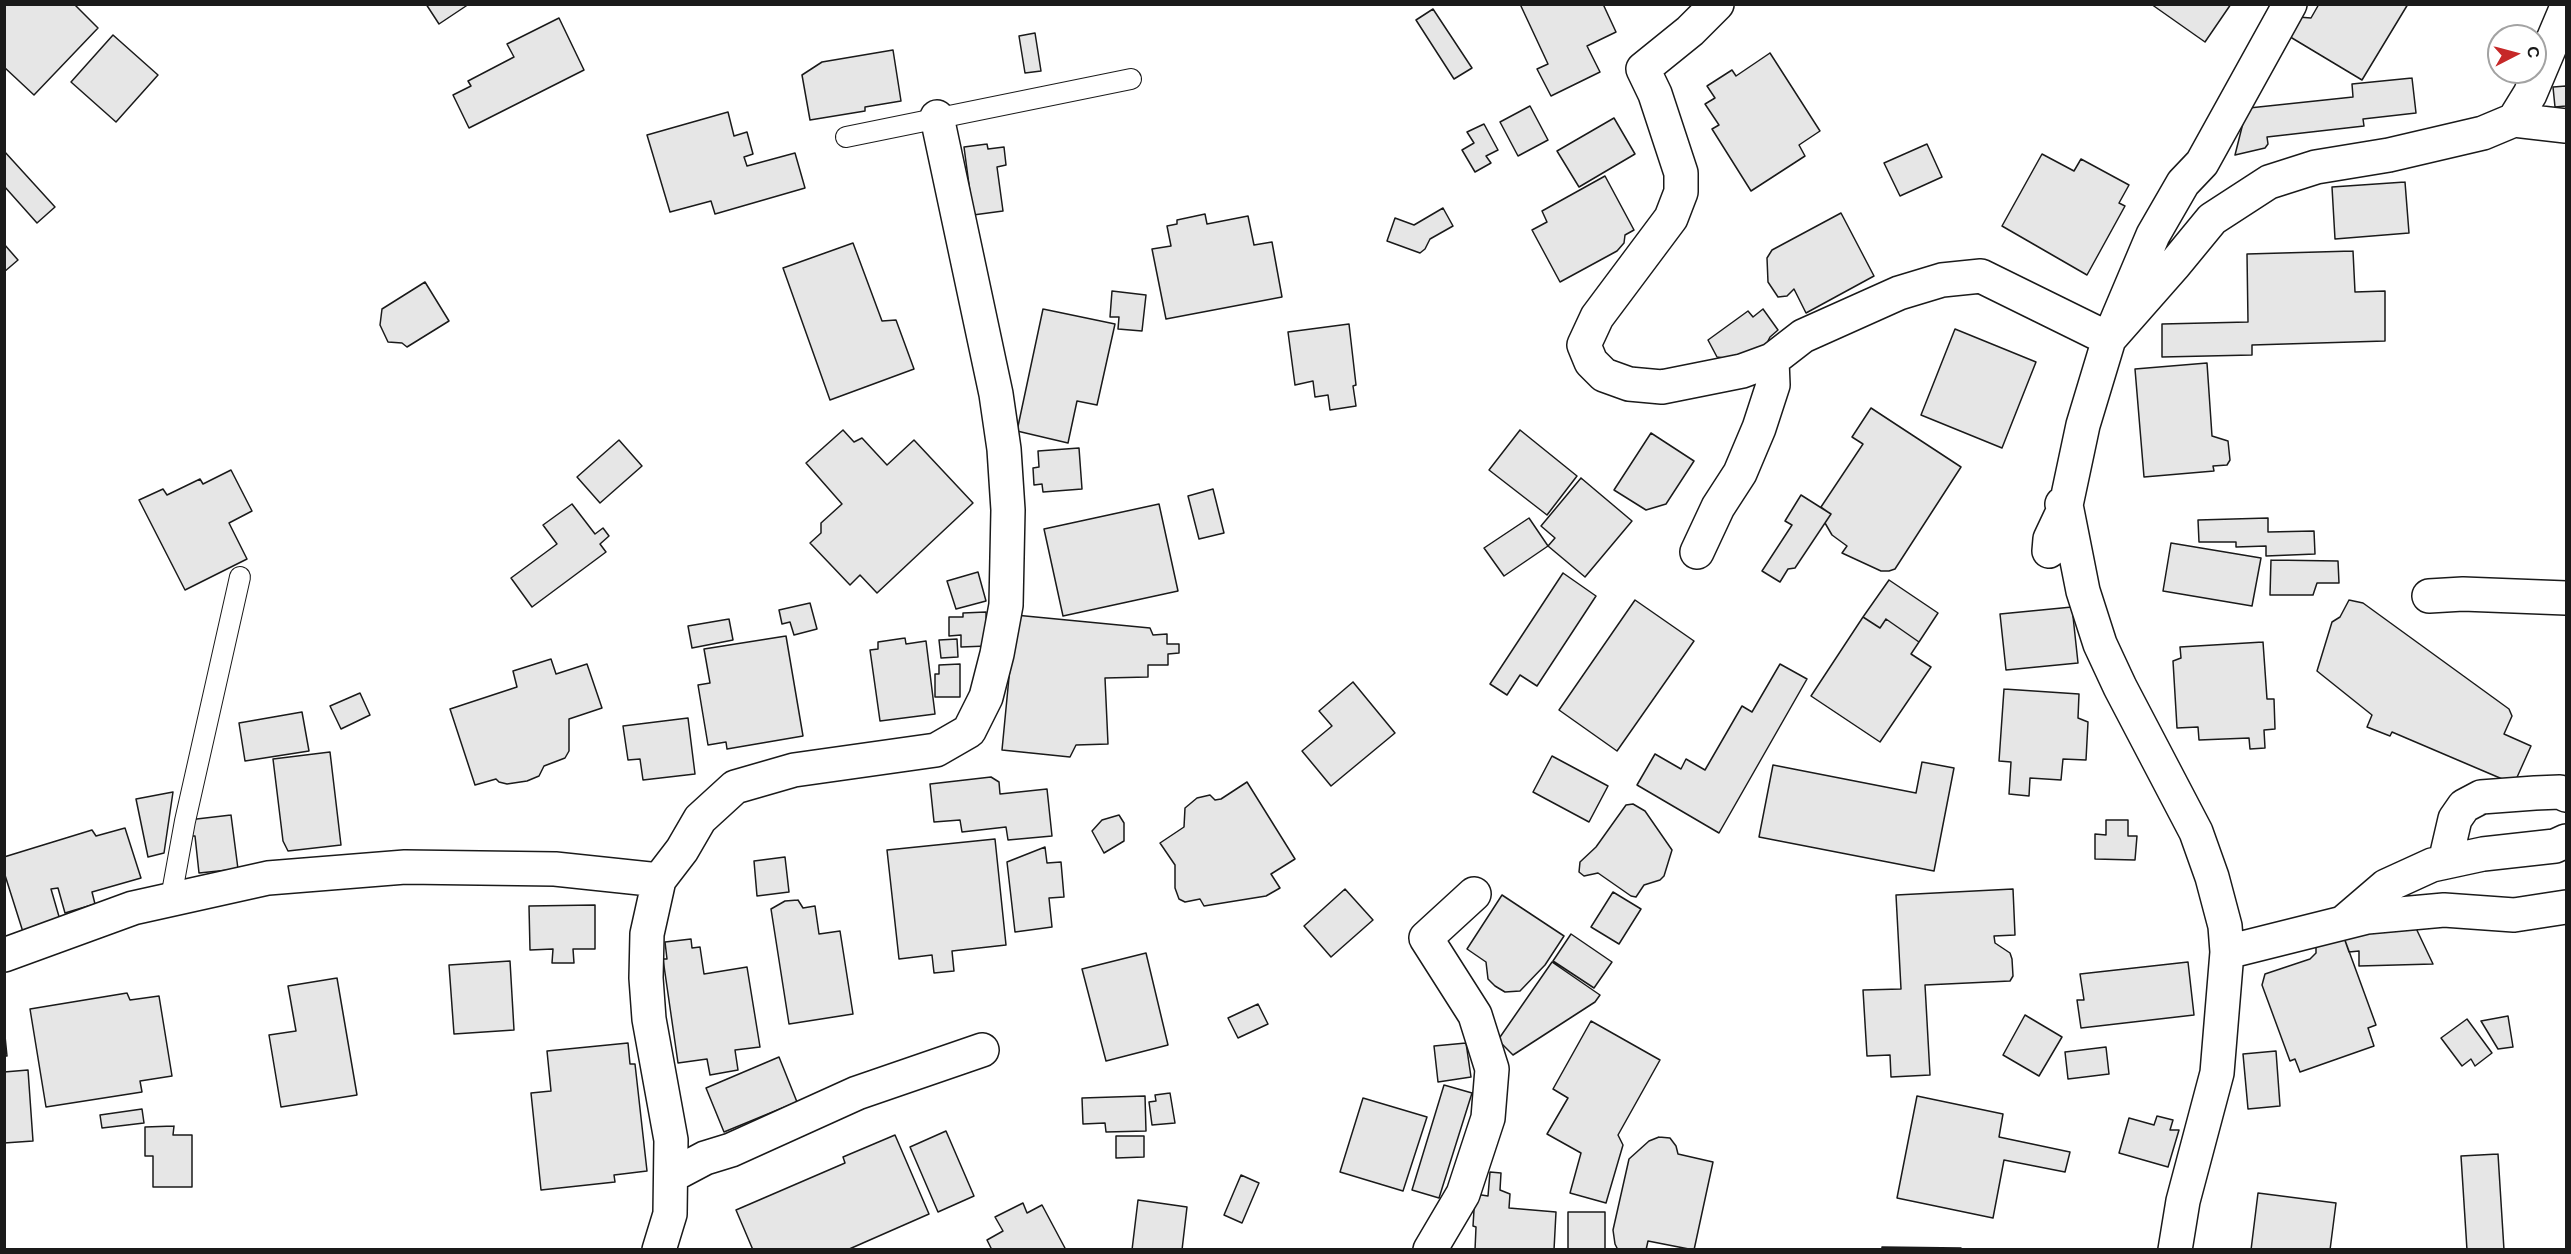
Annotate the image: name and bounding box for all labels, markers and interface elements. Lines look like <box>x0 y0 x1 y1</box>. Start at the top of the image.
north arrow <box>2487 24 2547 84</box>
text: С <box>2523 46 2543 59</box>

